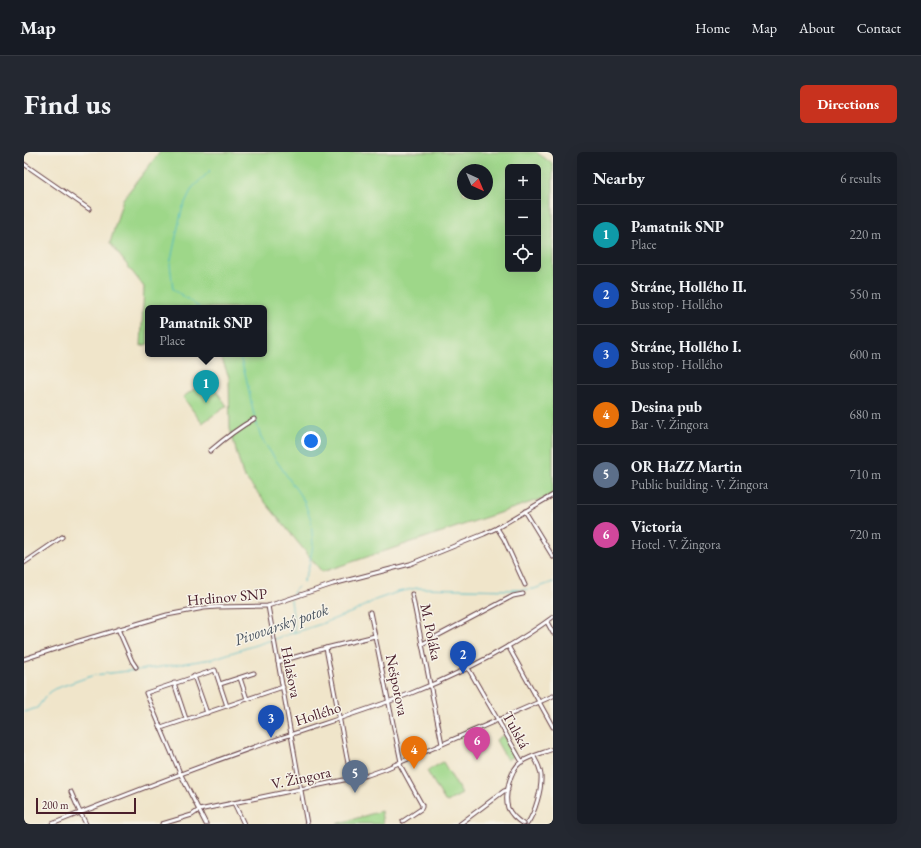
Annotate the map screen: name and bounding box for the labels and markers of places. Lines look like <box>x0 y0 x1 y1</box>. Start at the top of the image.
pin: 1 <box>193 370 219 403</box>
pin: 2 <box>450 641 476 674</box>
pin: 3 <box>258 705 284 738</box>
pin: 6 <box>464 727 490 760</box>
pin: 4 <box>401 736 427 769</box>
pin: 5 <box>342 760 368 793</box>

